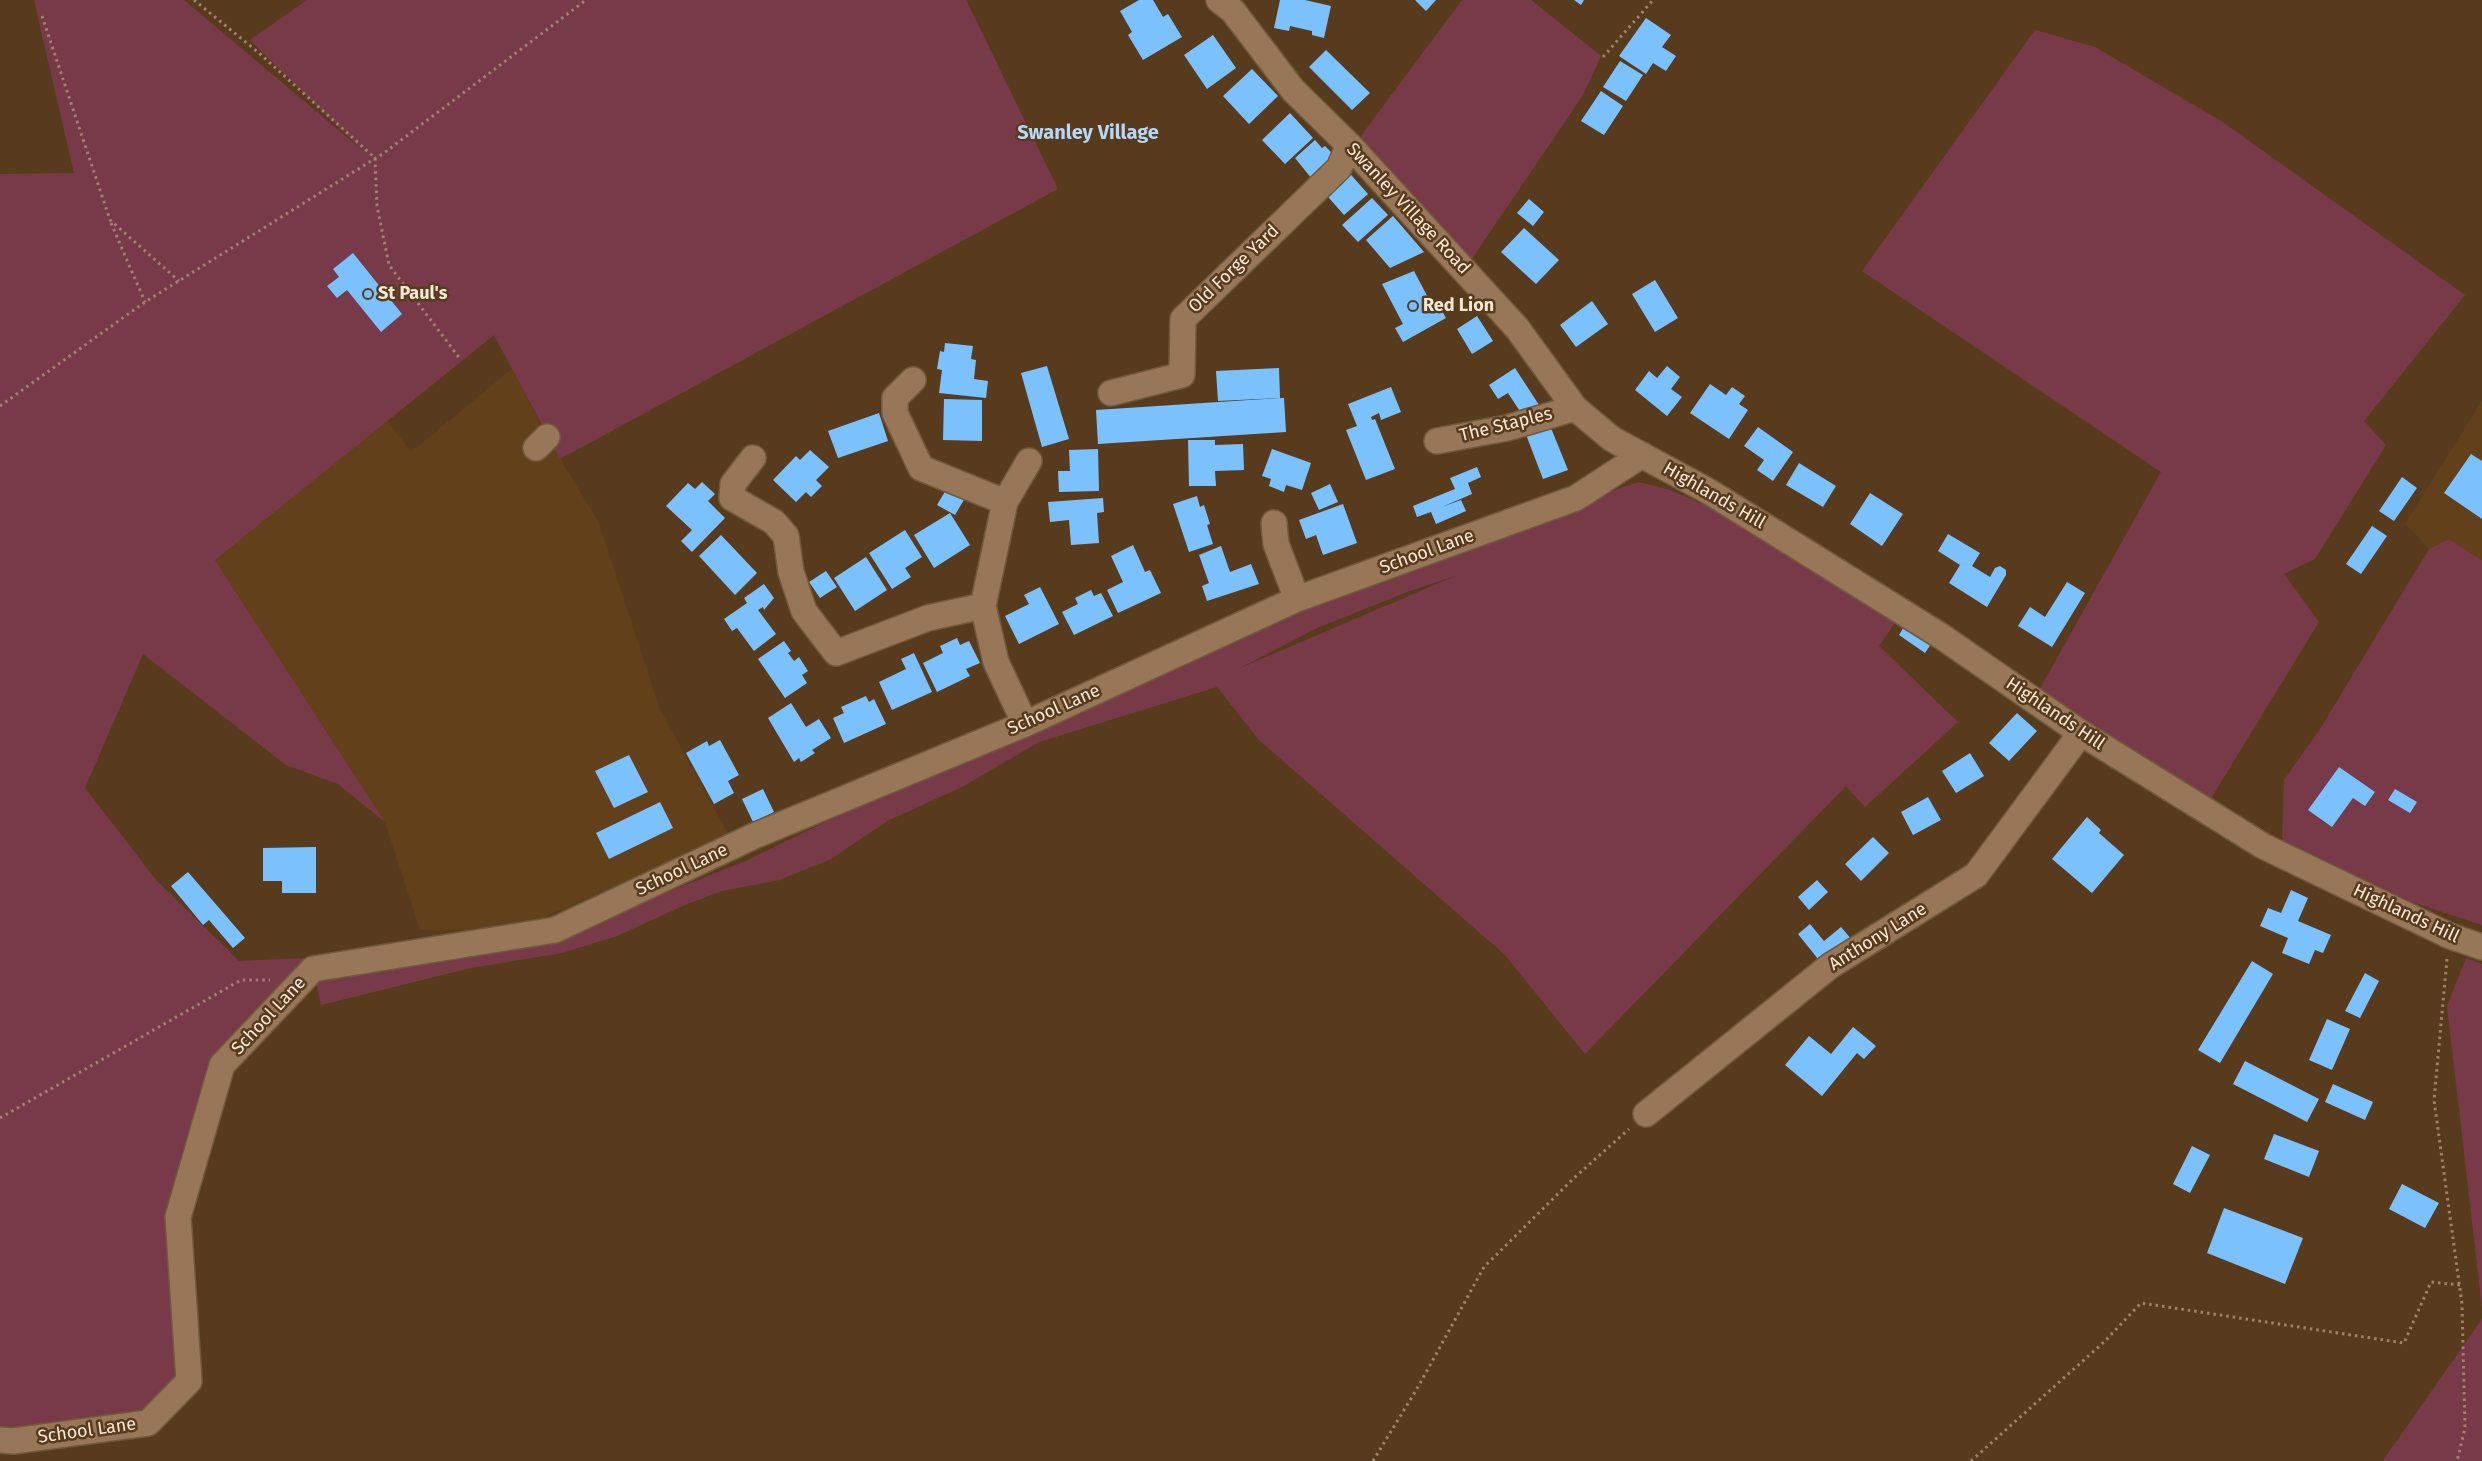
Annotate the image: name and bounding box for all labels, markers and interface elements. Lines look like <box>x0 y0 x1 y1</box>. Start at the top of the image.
district label: Swanley Village <box>1017 121 1159 145</box>
street label: Swanley Village Road <box>1342 139 1474 279</box>
street label: Old Forge Yard <box>1184 220 1284 318</box>
place label: St Paul's <box>378 283 447 305</box>
marker: St Paul's <box>362 288 374 300</box>
place label: Red Lion <box>1423 295 1494 317</box>
marker: Red Lion <box>1407 300 1419 312</box>
street label: The Staples <box>1458 403 1554 447</box>
street label: Highlands Hill <box>1659 458 1769 534</box>
street label: School Lane <box>1377 525 1477 579</box>
street label: Highlands Hill <box>2001 673 2109 755</box>
street label: School Lane <box>1004 680 1104 740</box>
street label: School Lane <box>633 839 731 901</box>
street label: Highlands Hill <box>2350 880 2462 948</box>
street label: Anthony Lane <box>1825 898 1931 976</box>
street label: School Lane <box>227 972 311 1060</box>
street label: School Lane <box>36 1413 138 1449</box>

